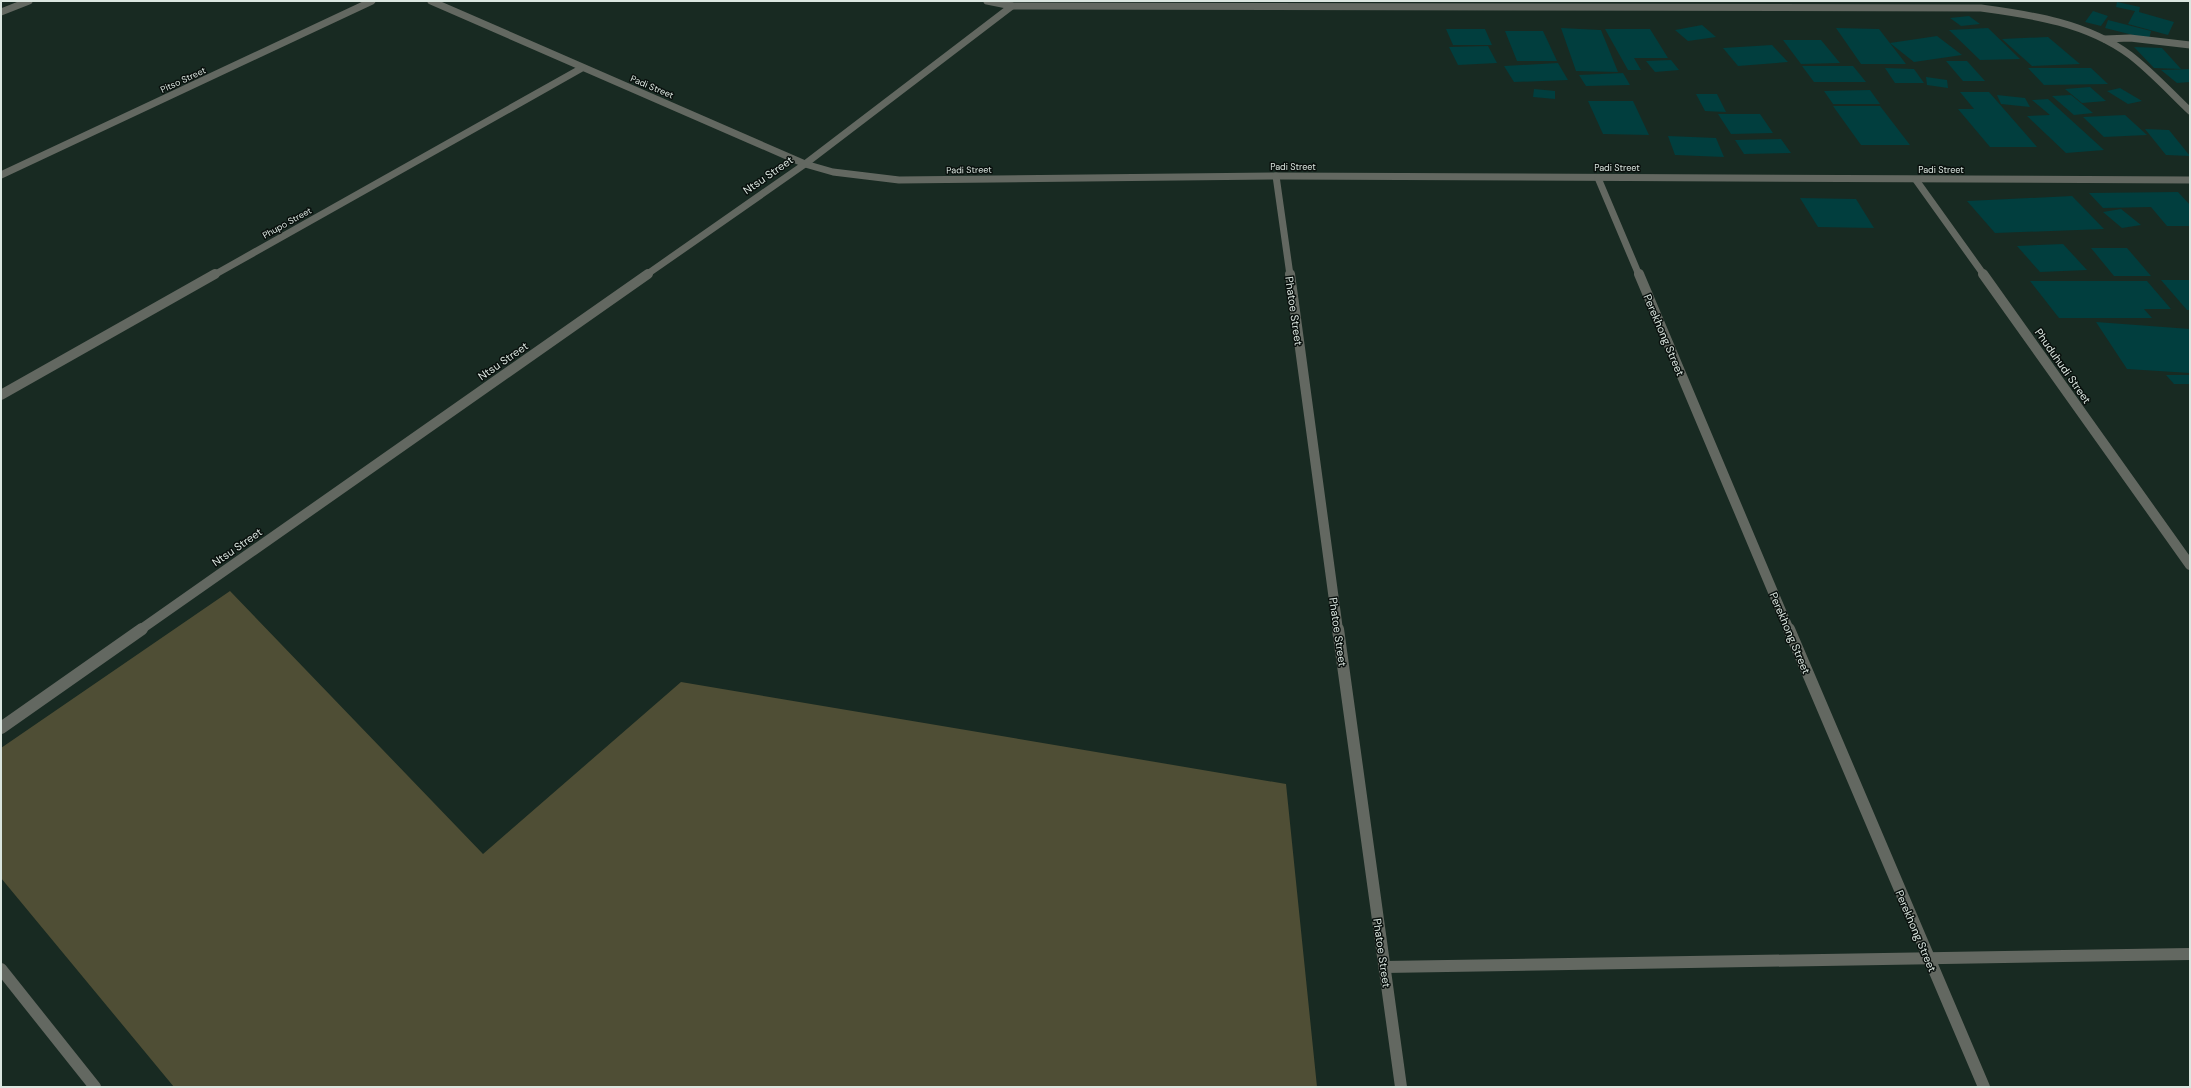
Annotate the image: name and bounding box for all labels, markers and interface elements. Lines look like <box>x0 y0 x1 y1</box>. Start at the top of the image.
street label: Pitso Street <box>158 64 208 96</box>
street label: Padi Street <box>629 73 676 102</box>
street label: Ntsu Street <box>740 153 796 197</box>
street label: Padi Street <box>1270 161 1316 173</box>
street label: Padi Street <box>1594 162 1640 174</box>
street label: Padi Street <box>946 164 992 176</box>
street label: Padi Street <box>1918 164 1964 176</box>
street label: Phupo Street <box>260 204 314 241</box>
street label: Phatoe Street <box>1282 276 1306 346</box>
street label: Perekhong Street <box>1640 292 1688 378</box>
street label: Phuduhudi Street <box>2032 326 2094 406</box>
street label: Ntsu Street <box>475 339 531 383</box>
street label: Ntsu Street <box>209 525 265 569</box>
street label: Perekhong Street <box>1766 590 1814 676</box>
street label: Phatoe Street <box>1326 597 1350 667</box>
street label: Perekhong Street <box>1892 888 1940 974</box>
street label: Phatoe Street <box>1370 918 1394 988</box>

